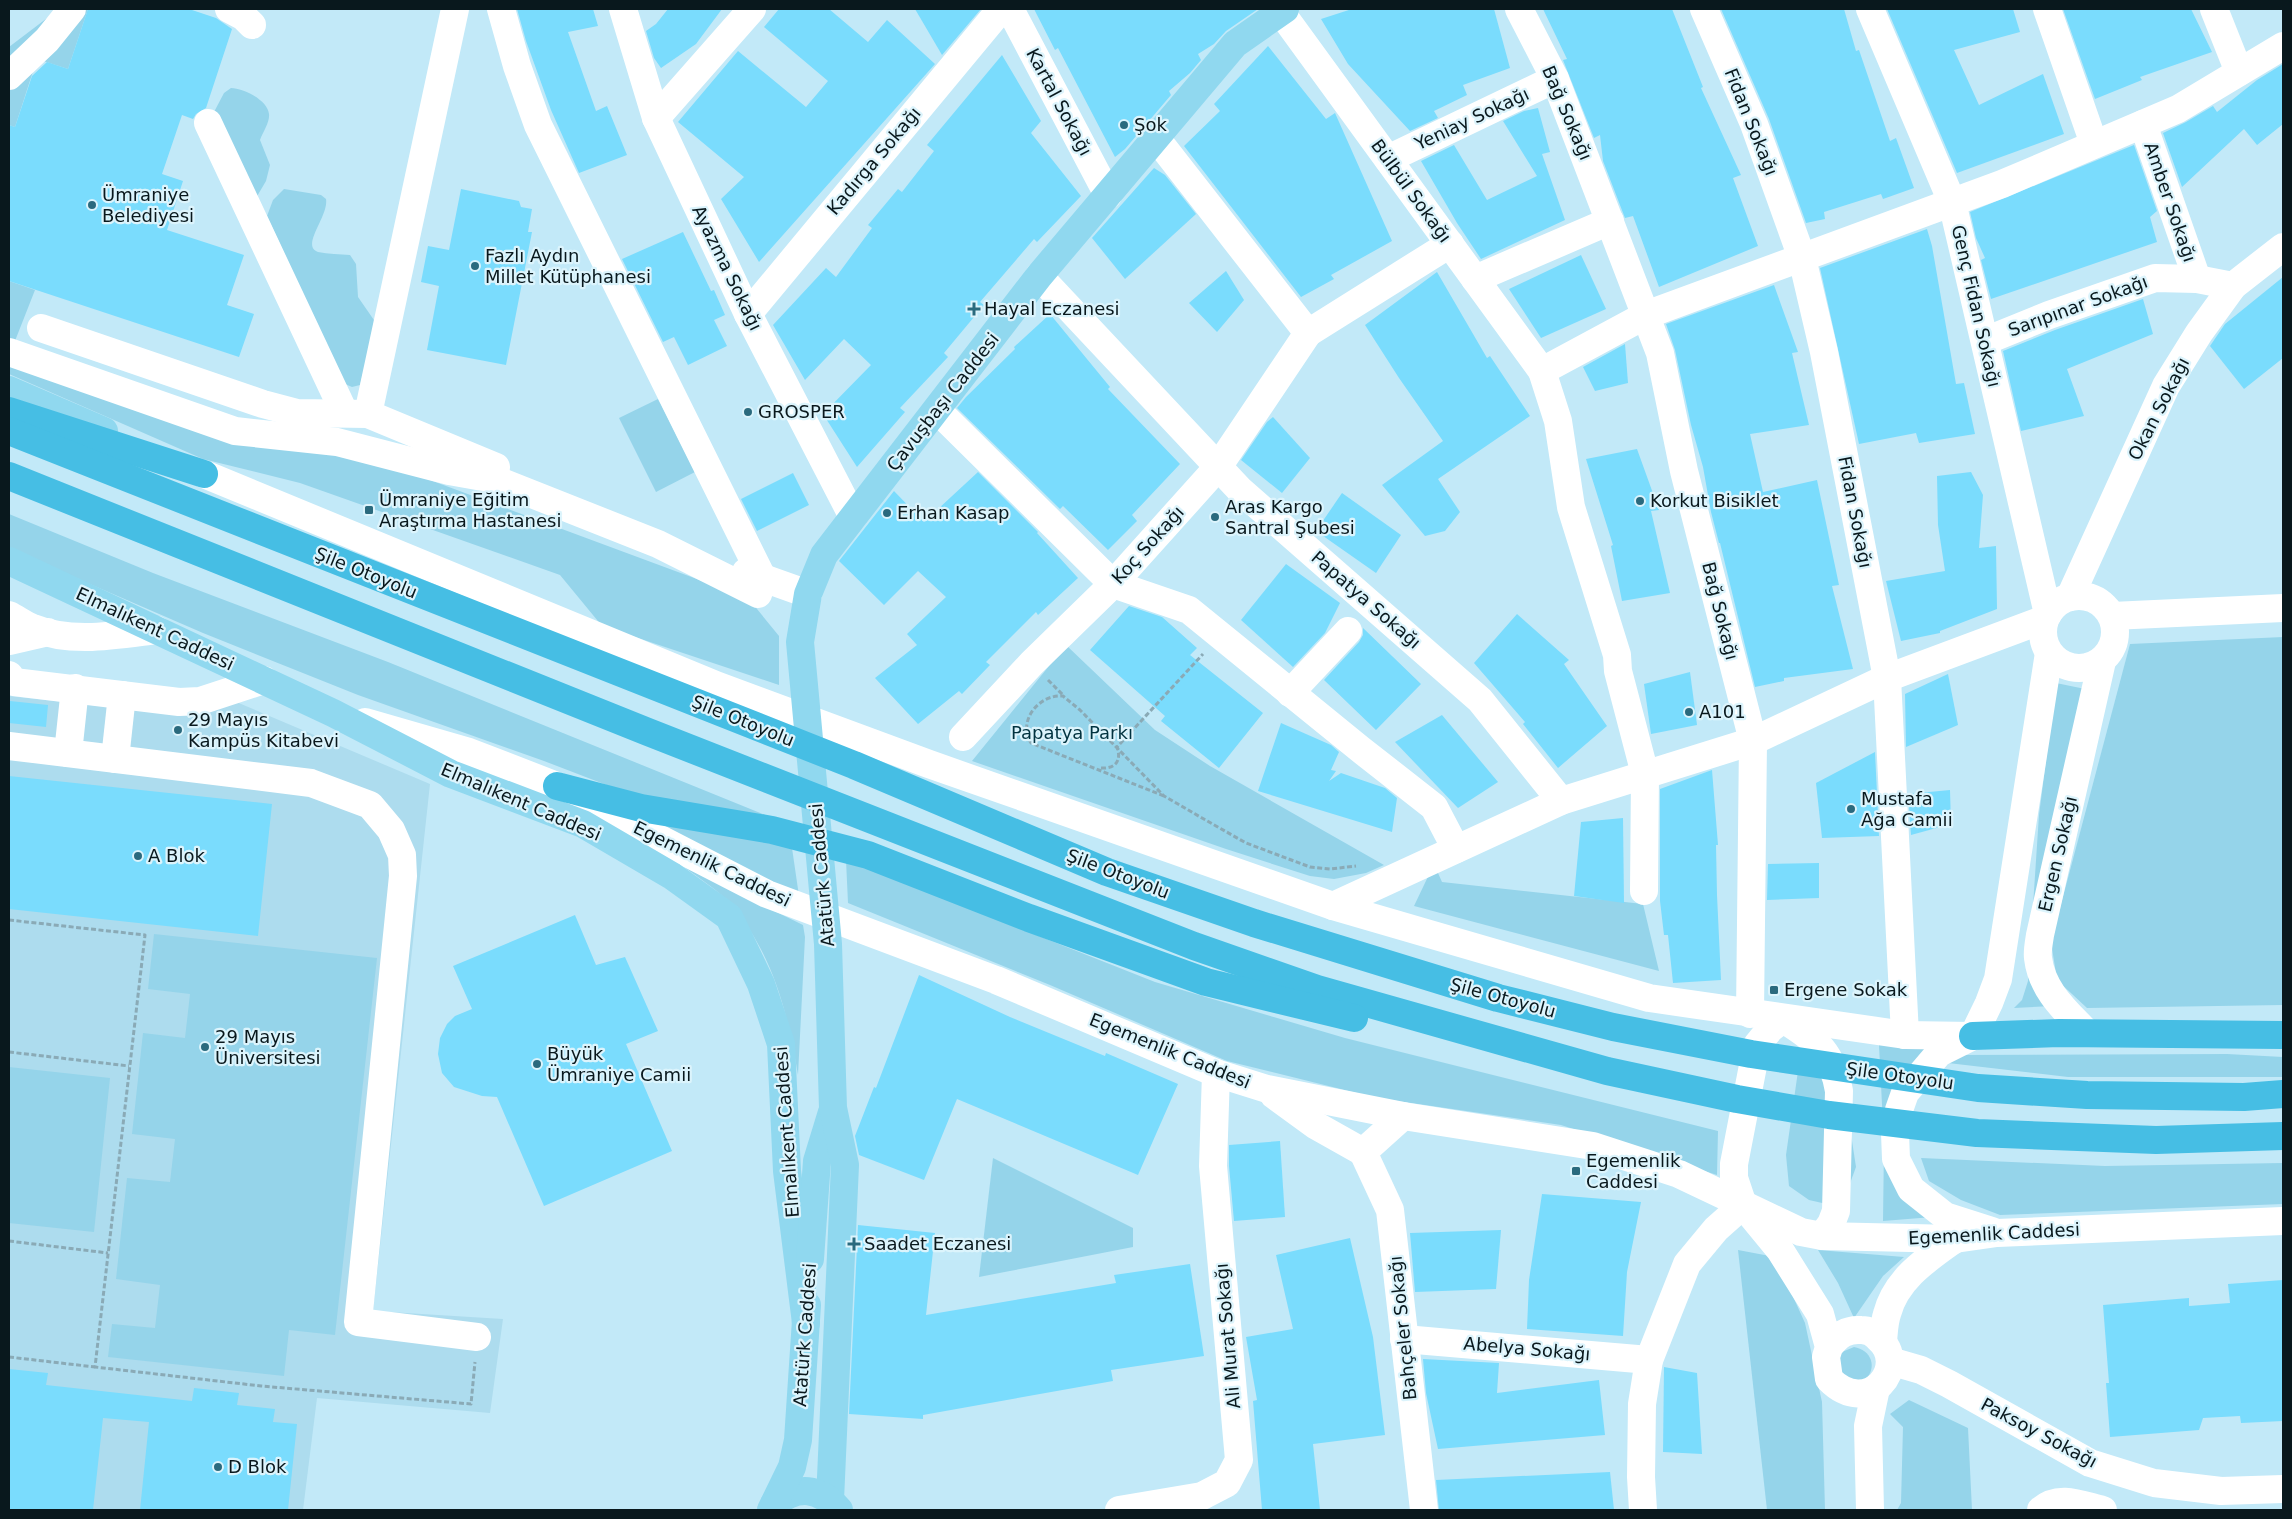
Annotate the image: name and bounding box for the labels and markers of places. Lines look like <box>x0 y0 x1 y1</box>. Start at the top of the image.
place label: Şok <box>1134 114 1167 135</box>
marker: Şok <box>1118 119 1130 131</box>
place label: Ümraniye Belediyesi <box>102 184 194 226</box>
marker: Ümraniye Belediyesi <box>86 199 98 211</box>
place label: Fazlı Aydın Millet Kütüphanesi <box>485 245 651 287</box>
marker: Fazlı Aydın Millet Kütüphanesi <box>469 260 481 272</box>
place label: Hayal Eczanesi <box>984 298 1120 319</box>
marker: Hayal Eczanesi <box>968 303 980 315</box>
place label: GROSPER <box>758 401 845 422</box>
marker: GROSPER <box>742 406 754 418</box>
place label: Ümraniye Eğitim Araştırma Hastanesi <box>379 489 561 531</box>
place label: Korkut Bisiklet <box>1650 490 1779 511</box>
marker: Korkut Bisiklet <box>1634 495 1646 507</box>
place label: Aras Kargo Santral Şubesi <box>1225 496 1355 538</box>
place label: Erhan Kasap <box>897 502 1009 523</box>
marker: Ümraniye Eğitim Araştırma Hastanesi <box>363 504 375 516</box>
marker: Erhan Kasap <box>881 507 893 519</box>
marker: Aras Kargo Santral Şubesi <box>1209 511 1221 523</box>
place label: A101 <box>1699 701 1746 722</box>
marker: A101 <box>1683 706 1695 718</box>
place label: 29 Mayıs Kampüs Kitabevi <box>188 709 339 751</box>
marker: 29 Mayıs Kampüs Kitabevi <box>172 724 184 736</box>
place label: Mustafa Ağa Camii <box>1861 788 1953 830</box>
marker: Mustafa Ağa Camii <box>1845 803 1857 815</box>
place label: A Blok <box>148 845 205 866</box>
marker: A Blok <box>132 850 144 862</box>
place label: Ergene Sokak <box>1784 979 1908 1000</box>
marker: Ergene Sokak <box>1768 984 1780 996</box>
place label: 29 Mayıs Üniversitesi <box>215 1026 321 1068</box>
marker: 29 Mayıs Üniversitesi <box>199 1041 211 1053</box>
place label: Büyük Ümraniye Camii <box>547 1043 691 1085</box>
marker: Büyük Ümraniye Camii <box>531 1058 543 1070</box>
place label: Egemenlik Caddesi <box>1586 1150 1681 1192</box>
marker: Egemenlik Caddesi <box>1570 1165 1582 1177</box>
place label: Saadet Eczanesi <box>864 1233 1011 1254</box>
marker: Saadet Eczanesi <box>848 1238 860 1250</box>
place label: D Blok <box>228 1456 287 1477</box>
marker: D Blok <box>212 1461 224 1473</box>

